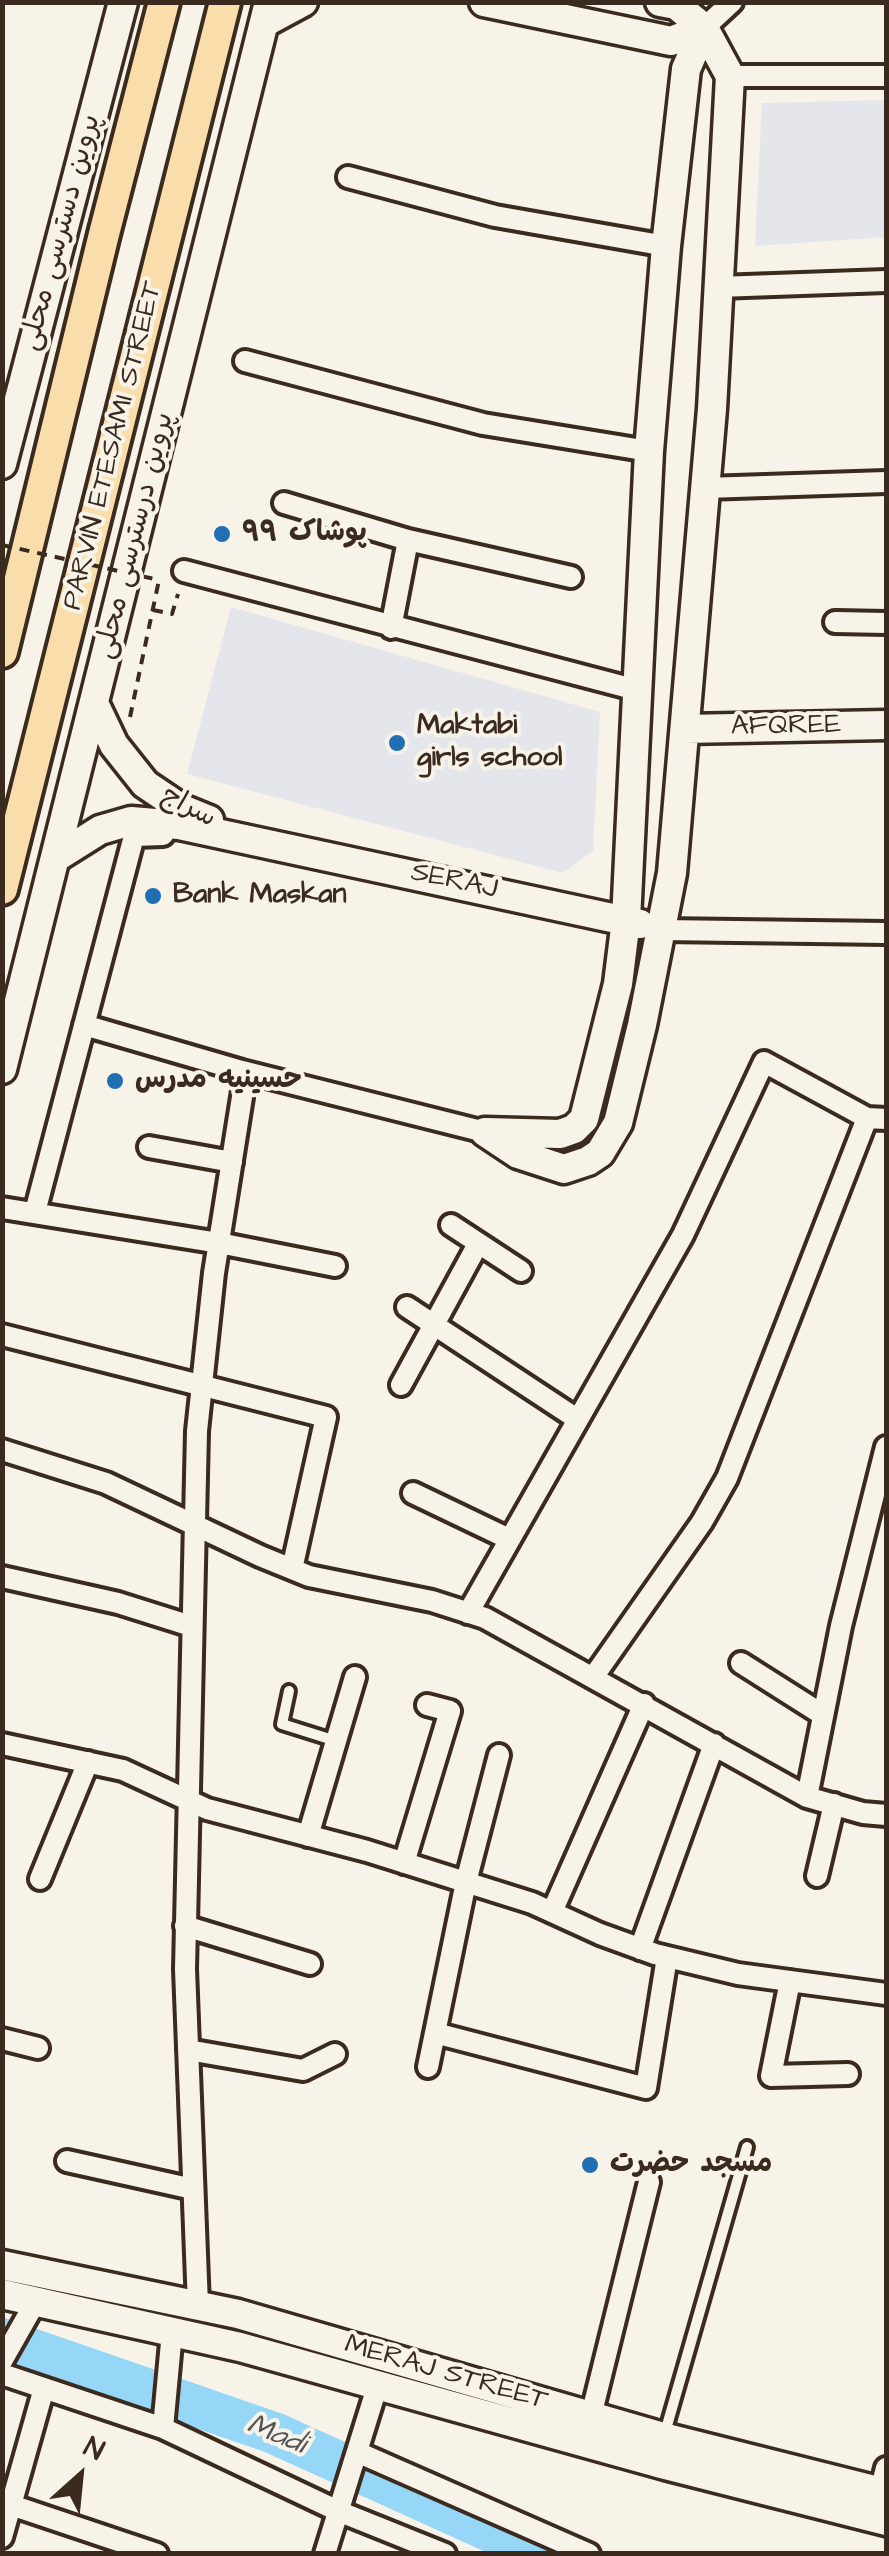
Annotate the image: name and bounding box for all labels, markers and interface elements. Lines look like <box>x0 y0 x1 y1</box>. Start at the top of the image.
street label: پروین دسترسی محلی <box>14 111 110 355</box>
street label: PARVIN ETESAMI STREET <box>57 278 171 614</box>
street label: پروین درسترسی محلی <box>89 409 183 663</box>
place label: پوشاک ۹۹ <box>242 517 367 551</box>
marker: پوشاک ۹۹ <box>211 523 233 545</box>
street label: AFQREE <box>731 709 841 745</box>
place label: Maktabi girls school <box>417 710 562 776</box>
marker: Maktabi girls school <box>386 732 408 754</box>
street label: سراج <box>155 780 221 836</box>
street label: SERAJ <box>408 856 500 908</box>
place label: Bank Maskan <box>173 879 346 913</box>
marker: Bank Maskan <box>142 885 164 907</box>
place label: حسینیه مدرس <box>135 1064 302 1098</box>
marker: حسینیه مدرس <box>104 1070 126 1092</box>
place label: مسجد حضرت <box>610 2148 772 2182</box>
marker: مسجد حضرت <box>579 2154 601 2176</box>
street label: MERAJ STREET <box>341 2329 551 2419</box>
water label: Madi <box>241 2408 311 2464</box>
north arrow <box>30 2426 130 2526</box>
text: N <box>77 2427 111 2470</box>

